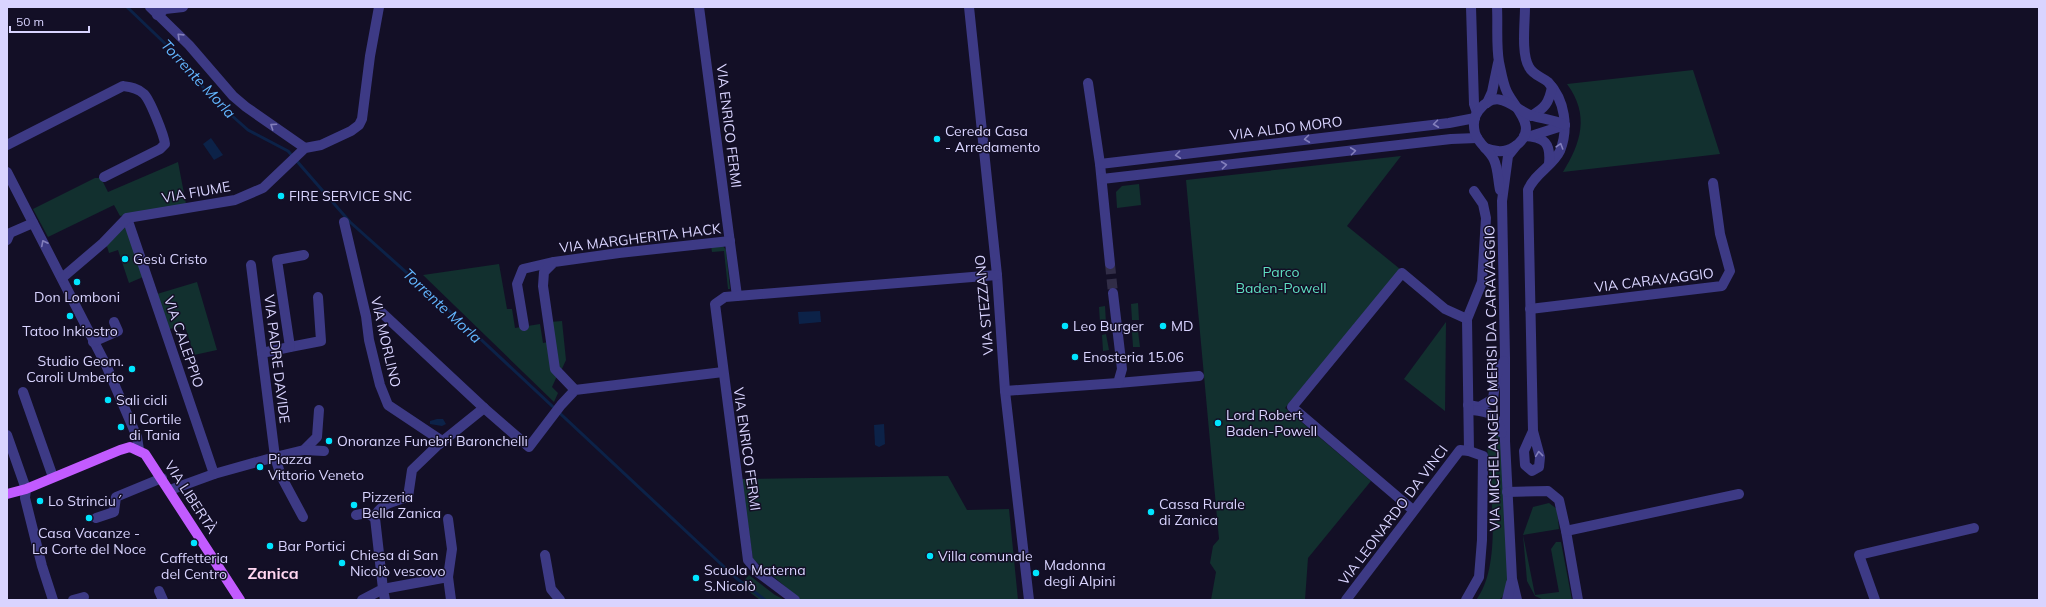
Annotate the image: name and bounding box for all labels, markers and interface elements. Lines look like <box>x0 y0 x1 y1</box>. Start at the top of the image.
scale bar <box>10 8 89 34</box>
text: 50 m <box>16 14 44 29</box>
one-way arrow <box>177 33 185 41</box>
water label: Torrente Morla <box>157 35 240 122</box>
street label: VIA ENRICO FERMI <box>712 63 746 189</box>
street label: VIA ALDO MORO <box>1229 112 1343 144</box>
one-way arrow <box>1433 119 1440 128</box>
place label: Cereda Casa - Arredamento <box>945 122 1040 156</box>
one-way arrow <box>270 123 277 131</box>
marker: Cereda Casa - Arredamento <box>932 134 942 144</box>
one-way arrow <box>1304 135 1310 144</box>
one-way arrow <box>1555 143 1564 150</box>
one-way arrow <box>1350 146 1356 155</box>
one-way arrow <box>1175 150 1181 159</box>
one-way arrow <box>1221 161 1227 170</box>
street label: VIA FIUME <box>160 177 232 207</box>
place label: FIRE SERVICE SNC <box>289 187 412 205</box>
marker: FIRE SERVICE SNC <box>276 191 286 201</box>
street label: VIA MARGHERITA HACK <box>558 219 723 257</box>
street label: VIA MICHELANGELO MERISI DA CARAVAGGIO <box>1480 225 1504 531</box>
one-way arrow <box>41 240 48 247</box>
place label: Gesù Cristo <box>133 250 207 268</box>
marker: Gesù Cristo <box>120 254 130 264</box>
street label: VIA STEZZANO <box>971 254 997 356</box>
park label: Parco Baden-Powell <box>1235 263 1327 297</box>
water label: Torrente Morla <box>399 264 486 347</box>
street label: VIA CARAVAGGIO <box>1593 264 1715 296</box>
marker: Don Lomboni <box>72 277 82 287</box>
place label: Don Lomboni <box>34 288 120 306</box>
street label: VIA CALEPPIO <box>160 294 208 390</box>
street label: VIA PADRE DAVIDE <box>260 294 294 424</box>
street label: VIA MORLINO <box>367 295 405 389</box>
marker: Tatoo Inkiostro <box>65 311 75 321</box>
place label: Leo Burger <box>1073 317 1144 335</box>
place label: MD <box>1171 317 1193 335</box>
marker: Leo Burger <box>1060 321 1070 331</box>
marker: MD <box>1158 321 1168 331</box>
place label: Tatoo Inkiostro <box>22 322 118 340</box>
place label: Enosteria 15.06 <box>1083 348 1184 366</box>
place label: Studio Geom. Caroli Umberto <box>26 352 124 386</box>
marker: Enosteria 15.06 <box>1070 352 1080 362</box>
marker: Studio Geom. Caroli Umberto <box>127 364 137 374</box>
street label: VIA ENRICO FERMI <box>729 386 765 512</box>
place label: Sali cicli <box>116 391 167 409</box>
marker: Sali cicli <box>103 395 113 405</box>
place label: Lord Robert Baden-Powell <box>1226 406 1317 440</box>
place label: Il Cortile di Tania <box>129 410 181 444</box>
marker: Lord Robert Baden-Powell <box>1213 418 1223 428</box>
marker: Il Cortile di Tania <box>116 422 126 432</box>
place label: Onoranze Funebri Baronchelli <box>337 432 528 450</box>
marker: Onoranze Funebri Baronchelli <box>324 436 334 446</box>
street label: VIA LEONARDO DA VINCI <box>1334 441 1452 589</box>
place label: Piazza Vittorio Veneto <box>268 450 364 484</box>
one-way arrow <box>1535 451 1544 457</box>
street label: VIA LIBERTÀ <box>161 457 222 537</box>
marker: Piazza Vittorio Veneto <box>255 462 265 472</box>
place label: Pizzeria Bella Zanica <box>362 488 441 522</box>
place label: Lo Strinciu´ <box>48 492 123 510</box>
place label: Cassa Rurale di Zanica <box>1159 495 1245 529</box>
marker: Lo Strinciu´ <box>35 496 45 506</box>
marker: Pizzeria Bella Zanica <box>349 500 359 510</box>
marker: Cassa Rurale di Zanica <box>1146 507 1156 517</box>
marker: Casa Vacanze - La Corte del Noce <box>84 513 94 523</box>
place label: Casa Vacanze - La Corte del Noce <box>32 524 146 558</box>
place label: Bar Portici <box>278 537 345 555</box>
marker: Caffetteria del Centro <box>189 538 199 548</box>
marker: Bar Portici <box>265 541 275 551</box>
place label: Chiesa di San Nicolò vescovo <box>350 546 445 580</box>
place label: Villa comunale <box>938 547 1033 565</box>
place label: Caffetteria del Centro <box>160 549 228 583</box>
marker: Villa comunale <box>925 551 935 561</box>
place label: Madonna degli Alpini <box>1044 556 1116 590</box>
marker: Chiesa di San Nicolò vescovo <box>337 558 347 568</box>
place label: Scuola Materna S.Nicolò <box>704 561 806 595</box>
district label: Zanica <box>247 563 299 583</box>
marker: Madonna degli Alpini <box>1031 568 1041 578</box>
marker: Scuola Materna S.Nicolò <box>691 573 701 583</box>

